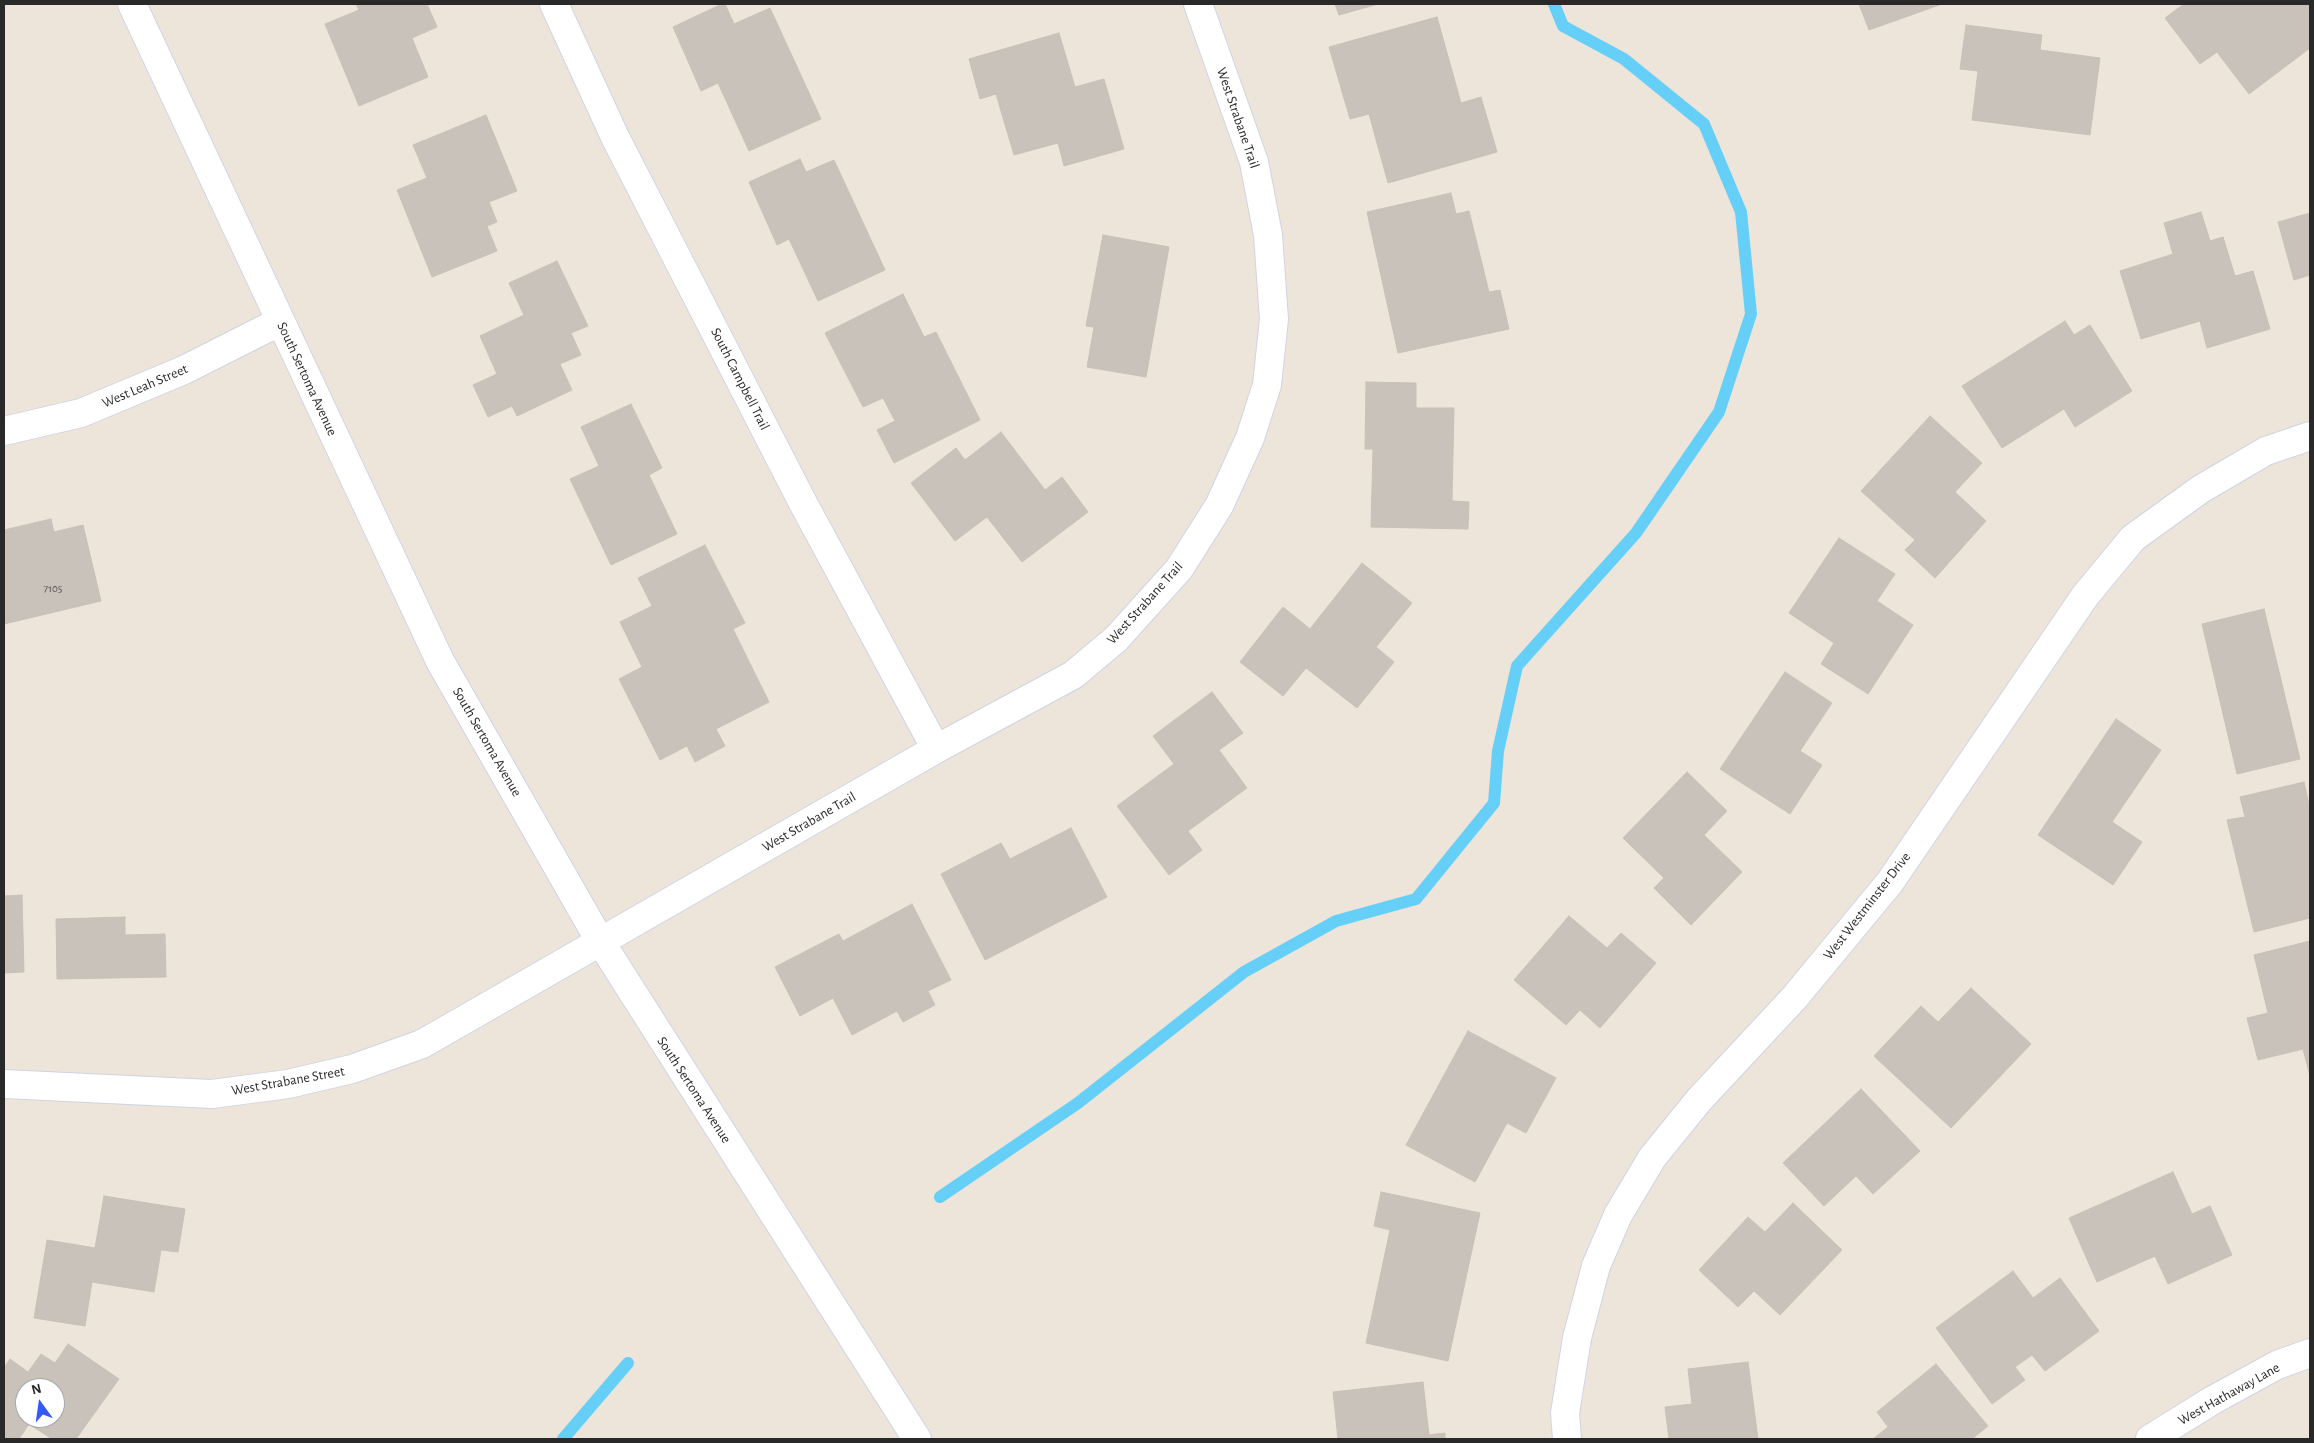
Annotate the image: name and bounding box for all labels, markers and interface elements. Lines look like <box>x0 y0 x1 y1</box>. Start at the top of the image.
street label: West Strabane Trail <box>1213 65 1263 171</box>
street label: South Sertoma Avenue <box>273 319 341 439</box>
street label: South Campbell Trail <box>707 325 773 433</box>
street label: West Leah Street <box>100 360 190 412</box>
street label: West Strabane Trail <box>1103 558 1187 648</box>
house number: 7105 <box>44 582 62 596</box>
street label: South Sertoma Avenue <box>449 684 525 800</box>
street label: West Strabane Trail <box>759 788 859 856</box>
street label: West Westminster Drive <box>1820 849 1914 963</box>
street label: South Sertoma Avenue <box>653 1034 735 1146</box>
street label: West Strabane Street <box>230 1063 346 1099</box>
street label: West Hathaway Lane <box>2175 1359 2283 1429</box>
north arrow <box>15 1378 65 1428</box>
text: N <box>30 1381 43 1397</box>

